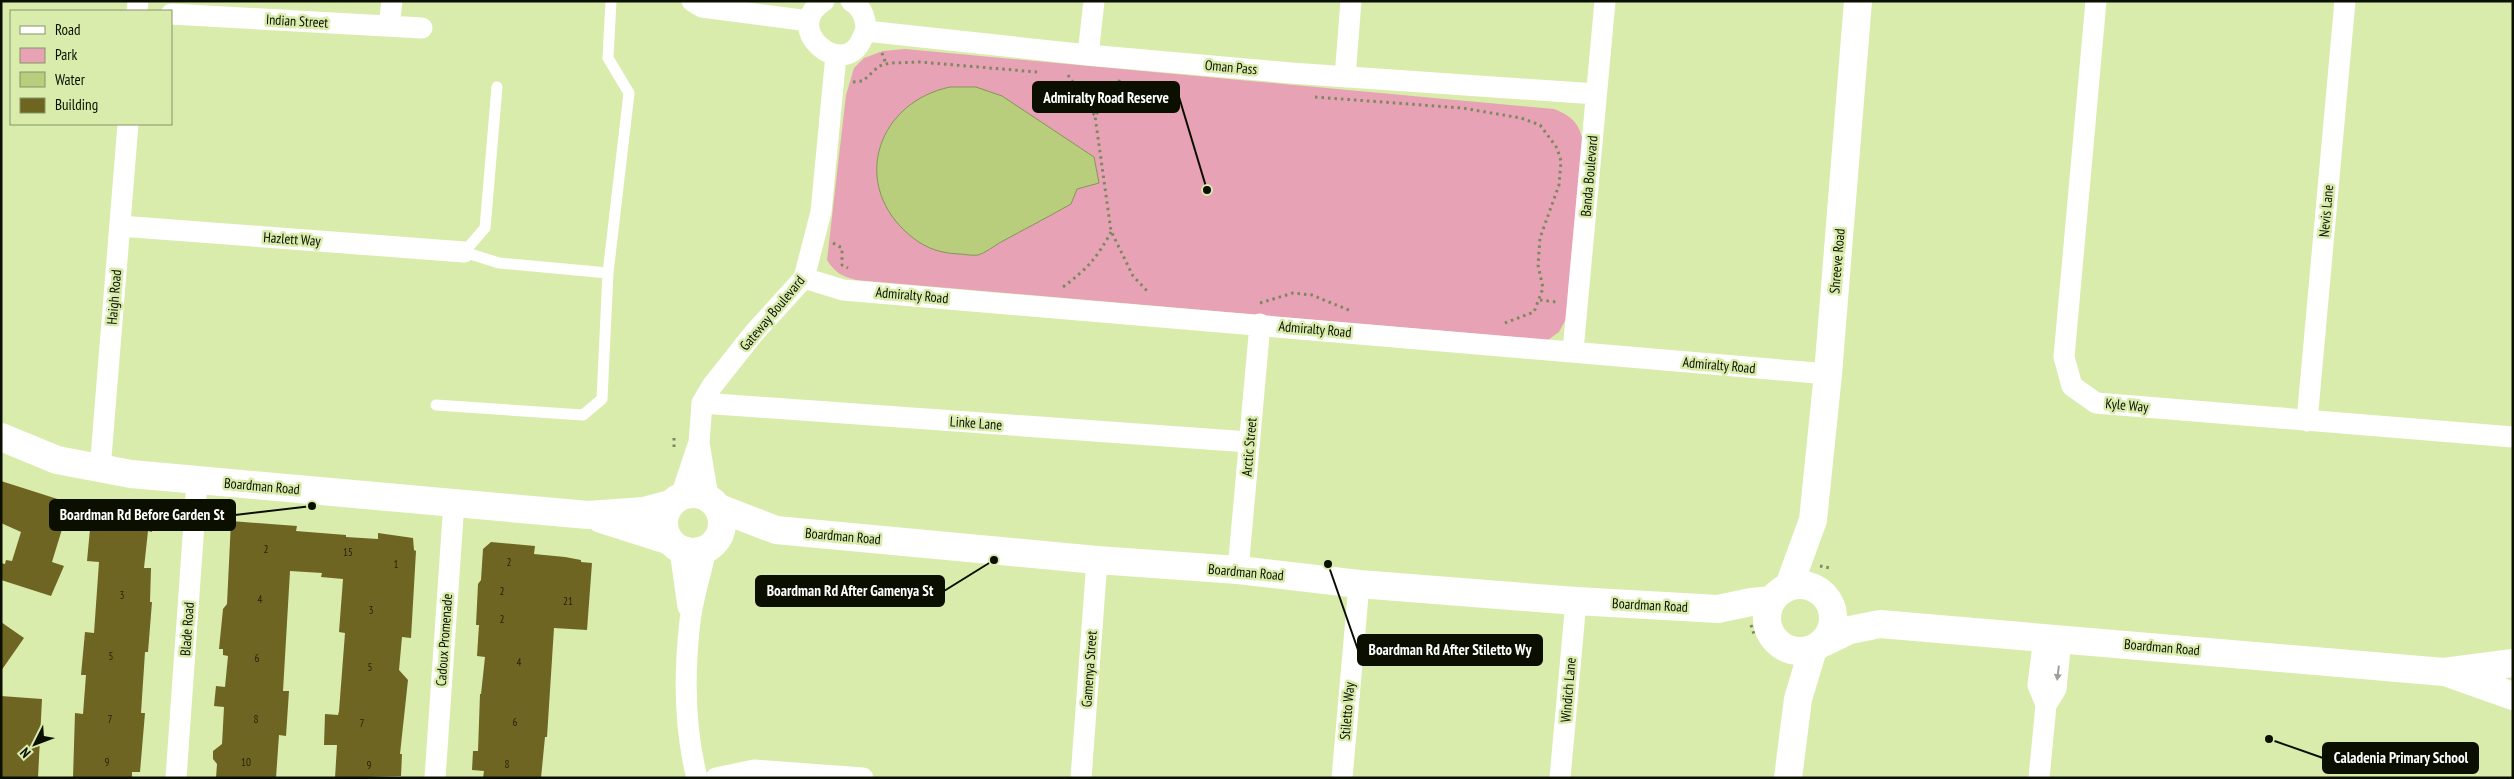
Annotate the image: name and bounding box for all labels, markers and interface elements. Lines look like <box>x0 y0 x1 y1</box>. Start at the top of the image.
legend <box>10 10 172 125</box>
street label: Indian Street <box>265 10 329 32</box>
text: Road <box>55 20 81 39</box>
text: Park <box>55 45 77 64</box>
street label: Oman Pass <box>1204 56 1258 78</box>
text: Water <box>55 70 86 89</box>
callout: Admiralty Road Reserve <box>1033 82 1179 112</box>
text: Admiralty Road Reserve <box>1042 88 1169 107</box>
text: Building <box>55 95 98 114</box>
street label: Banda Boulevard <box>1576 135 1602 217</box>
street label: Nevis Lane <box>2315 184 2337 238</box>
street label: Hazlett Way <box>263 228 322 250</box>
street label: Shreeve Road <box>1825 228 1849 294</box>
street label: Haigh Road <box>103 269 125 325</box>
street label: Gateway Boulevard <box>736 272 808 354</box>
street label: Admiralty Road <box>875 283 949 307</box>
street label: Admiralty Road <box>1278 317 1352 341</box>
street label: Admiralty Road <box>1682 353 1756 377</box>
street label: Kyle Way <box>2105 394 2150 416</box>
street label: Linke Lane <box>949 412 1003 434</box>
street label: Arctic Street <box>1237 417 1261 477</box>
street label: Boardman Road <box>223 474 301 498</box>
callout: Boardman Rd Before Garden St <box>50 500 235 530</box>
text: Boardman Rd Before Garden St <box>60 505 225 524</box>
street label: Boardman Road <box>804 524 882 548</box>
house number: 2 <box>264 542 269 556</box>
house number: 15 <box>343 545 353 559</box>
house number: 2 <box>507 555 512 569</box>
house number: 1 <box>394 557 399 571</box>
street label: Boardman Road <box>1207 560 1285 584</box>
callout: Boardman Rd After Gamenya St <box>756 576 944 606</box>
text: Boardman Rd After Gamenya St <box>767 581 934 600</box>
house number: 2 <box>500 584 505 598</box>
house number: 3 <box>120 588 125 602</box>
house number: 4 <box>258 592 263 606</box>
street label: Cadoux Promenade <box>432 593 456 687</box>
house number: 21 <box>563 594 573 608</box>
street label: Boardman Road <box>1612 594 1688 616</box>
street label: Blade Road <box>176 601 198 657</box>
house number: 3 <box>369 603 374 617</box>
house number: 2 <box>500 612 505 626</box>
street label: Gamenya Street <box>1077 630 1101 708</box>
callout: Boardman Rd After Stiletto Wy <box>1358 635 1542 665</box>
street label: Boardman Road <box>2123 635 2201 659</box>
text: Boardman Rd After Stiletto Wy <box>1369 640 1532 659</box>
house number: 5 <box>109 649 114 663</box>
house number: 6 <box>255 651 260 665</box>
house number: 4 <box>517 655 522 669</box>
street label: Windich Lane <box>1556 657 1580 723</box>
house number: 5 <box>368 660 373 674</box>
one-way arrow <box>2054 665 2062 681</box>
street label: Stiletto Way <box>1336 681 1359 741</box>
house number: 7 <box>108 712 113 726</box>
house number: 8 <box>254 712 259 726</box>
house number: 6 <box>513 715 518 729</box>
house number: 7 <box>360 716 365 730</box>
north arrow <box>10 719 60 769</box>
callout: Caladenia Primary School <box>2323 743 2478 773</box>
text: N <box>16 744 35 762</box>
text: Caladenia Primary School <box>2334 748 2469 767</box>
house number: 9 <box>105 755 110 769</box>
house number: 10 <box>241 755 251 769</box>
house number: 8 <box>505 757 510 771</box>
house number: 9 <box>367 758 372 772</box>

